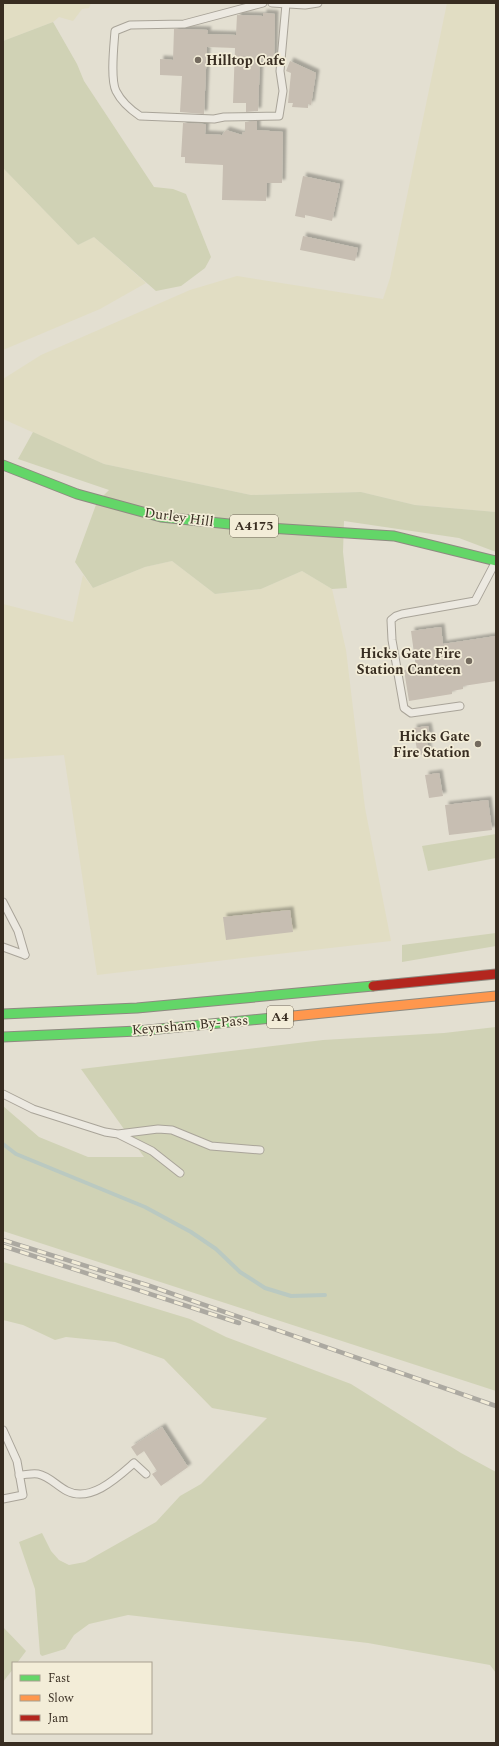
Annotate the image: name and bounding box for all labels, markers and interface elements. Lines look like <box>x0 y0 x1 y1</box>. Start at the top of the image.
place label: Hilltop Cafe <box>206 50 285 71</box>
marker: Hilltop Cafe <box>193 55 203 65</box>
street label: Durley Hill <box>143 502 215 532</box>
road number: A4175 <box>230 515 278 537</box>
place label: Hicks Gate Fire Station Canteen <box>357 643 461 680</box>
marker: Hicks Gate Fire Station Canteen <box>464 656 474 666</box>
place label: Hicks Gate Fire Station <box>393 726 470 763</box>
marker: Hicks Gate Fire Station <box>473 739 483 749</box>
road number: A4 <box>267 1006 293 1028</box>
street label: Keynsham By-Pass <box>131 1009 249 1041</box>
legend <box>12 1662 152 1734</box>
text: Fast <box>48 1669 70 1688</box>
text: Slow <box>48 1689 74 1708</box>
text: Jam <box>48 1709 69 1728</box>

